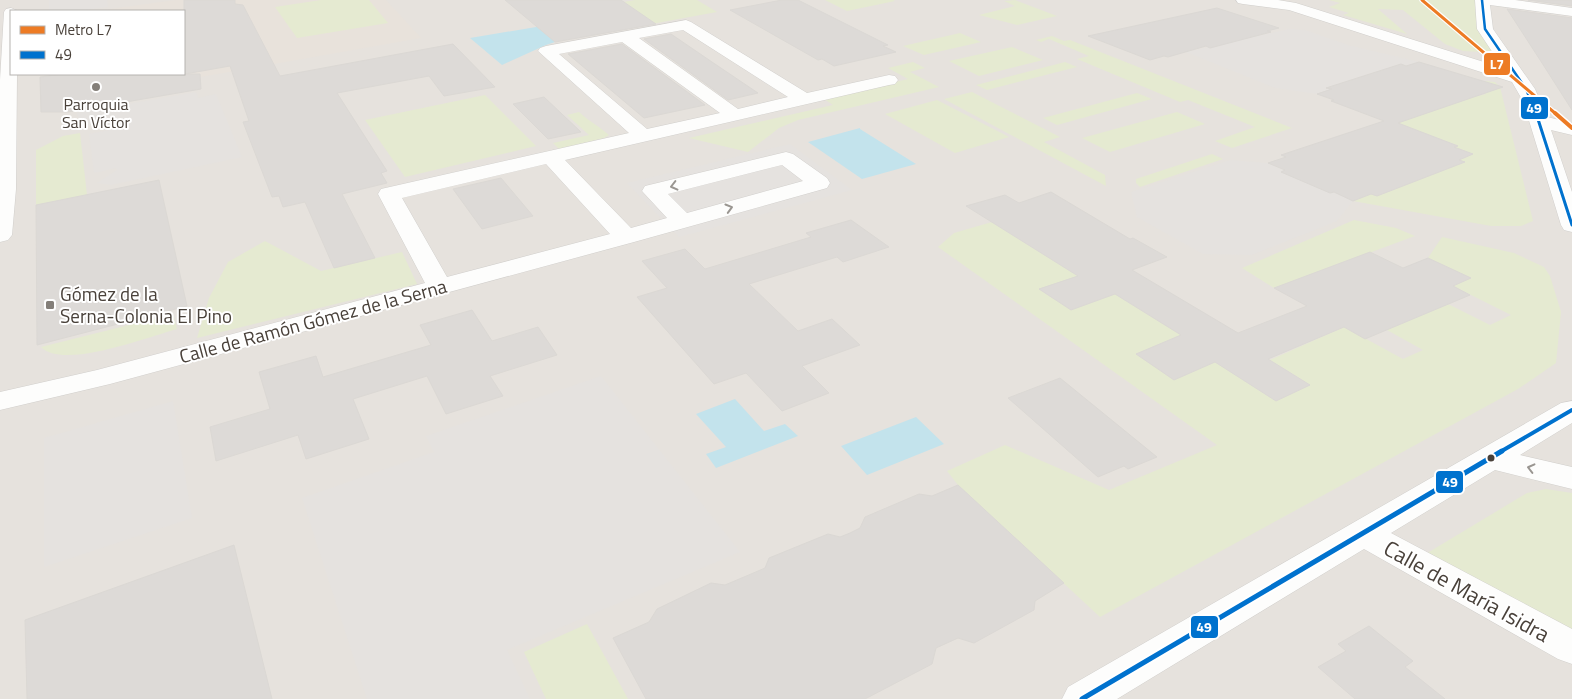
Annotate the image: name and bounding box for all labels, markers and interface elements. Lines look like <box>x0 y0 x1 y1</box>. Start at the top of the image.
legend <box>10 10 185 75</box>
text: Metro L7 <box>55 18 112 41</box>
text: 49 <box>55 43 72 66</box>
line badge: L7 <box>1483 52 1511 76</box>
text: L7 <box>1490 53 1504 74</box>
marker: Parroquia San Víctor <box>90 81 102 93</box>
place label: Parroquia San Víctor <box>62 92 131 134</box>
line badge: 49 <box>1520 96 1549 120</box>
text: 49 <box>1526 97 1542 118</box>
one-way arrow <box>670 180 679 191</box>
one-way arrow <box>725 203 734 214</box>
street label: Calle de Ramón Gómez de la Serna <box>176 271 450 370</box>
place label: Gómez de la Serna-Colonia El Pino <box>60 279 232 330</box>
marker: Gómez de la Serna-Colonia El Pino <box>44 299 56 311</box>
unlabelled marker <box>1486 453 1496 463</box>
one-way arrow <box>1526 463 1535 474</box>
line badge: 49 <box>1435 470 1464 494</box>
text: 49 <box>1442 471 1458 492</box>
street label: Calle de María Isidra <box>1378 531 1556 651</box>
line badge: 49 <box>1190 615 1219 639</box>
text: 49 <box>1196 616 1212 637</box>

